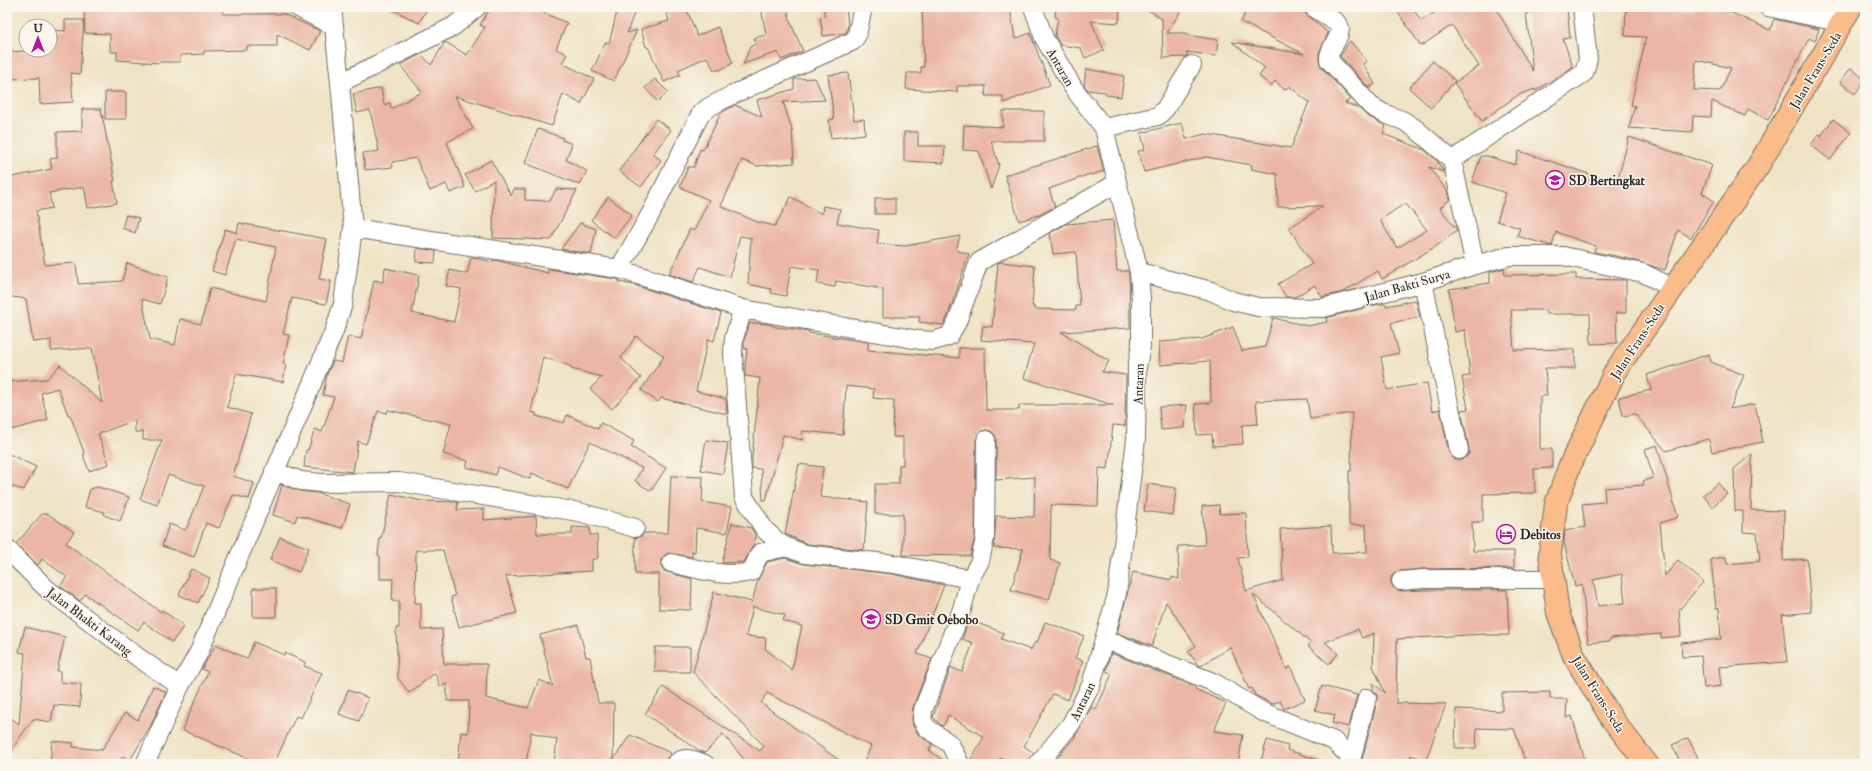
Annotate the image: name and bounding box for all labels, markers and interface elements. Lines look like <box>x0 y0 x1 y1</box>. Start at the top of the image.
north arrow <box>18 18 58 58</box>
text: U <box>33 22 43 35</box>
street label: Jalan Frans-Seda <box>1786 28 1846 113</box>
street label: Antaran <box>1042 45 1078 90</box>
school or university icon: SD Bertingkat <box>1544 169 1566 191</box>
place label: SD Bertingkat <box>1569 173 1646 190</box>
street label: Jalan Bakti Surya <box>1362 266 1453 307</box>
street label: Jalan Frans-Seda <box>1607 300 1669 383</box>
street label: Antaran <box>1130 363 1148 406</box>
hotel icon: Debitos <box>1495 523 1517 545</box>
place label: Debitos <box>1520 527 1561 543</box>
street label: Jalan Bhakti Karang <box>43 584 136 660</box>
school or university icon: SD Gmit Oebobo <box>860 608 882 630</box>
place label: SD Gmit Oebobo <box>885 612 979 628</box>
street label: Jalan Frans-Seda <box>1568 652 1628 736</box>
street label: Antaran <box>1066 679 1099 724</box>

